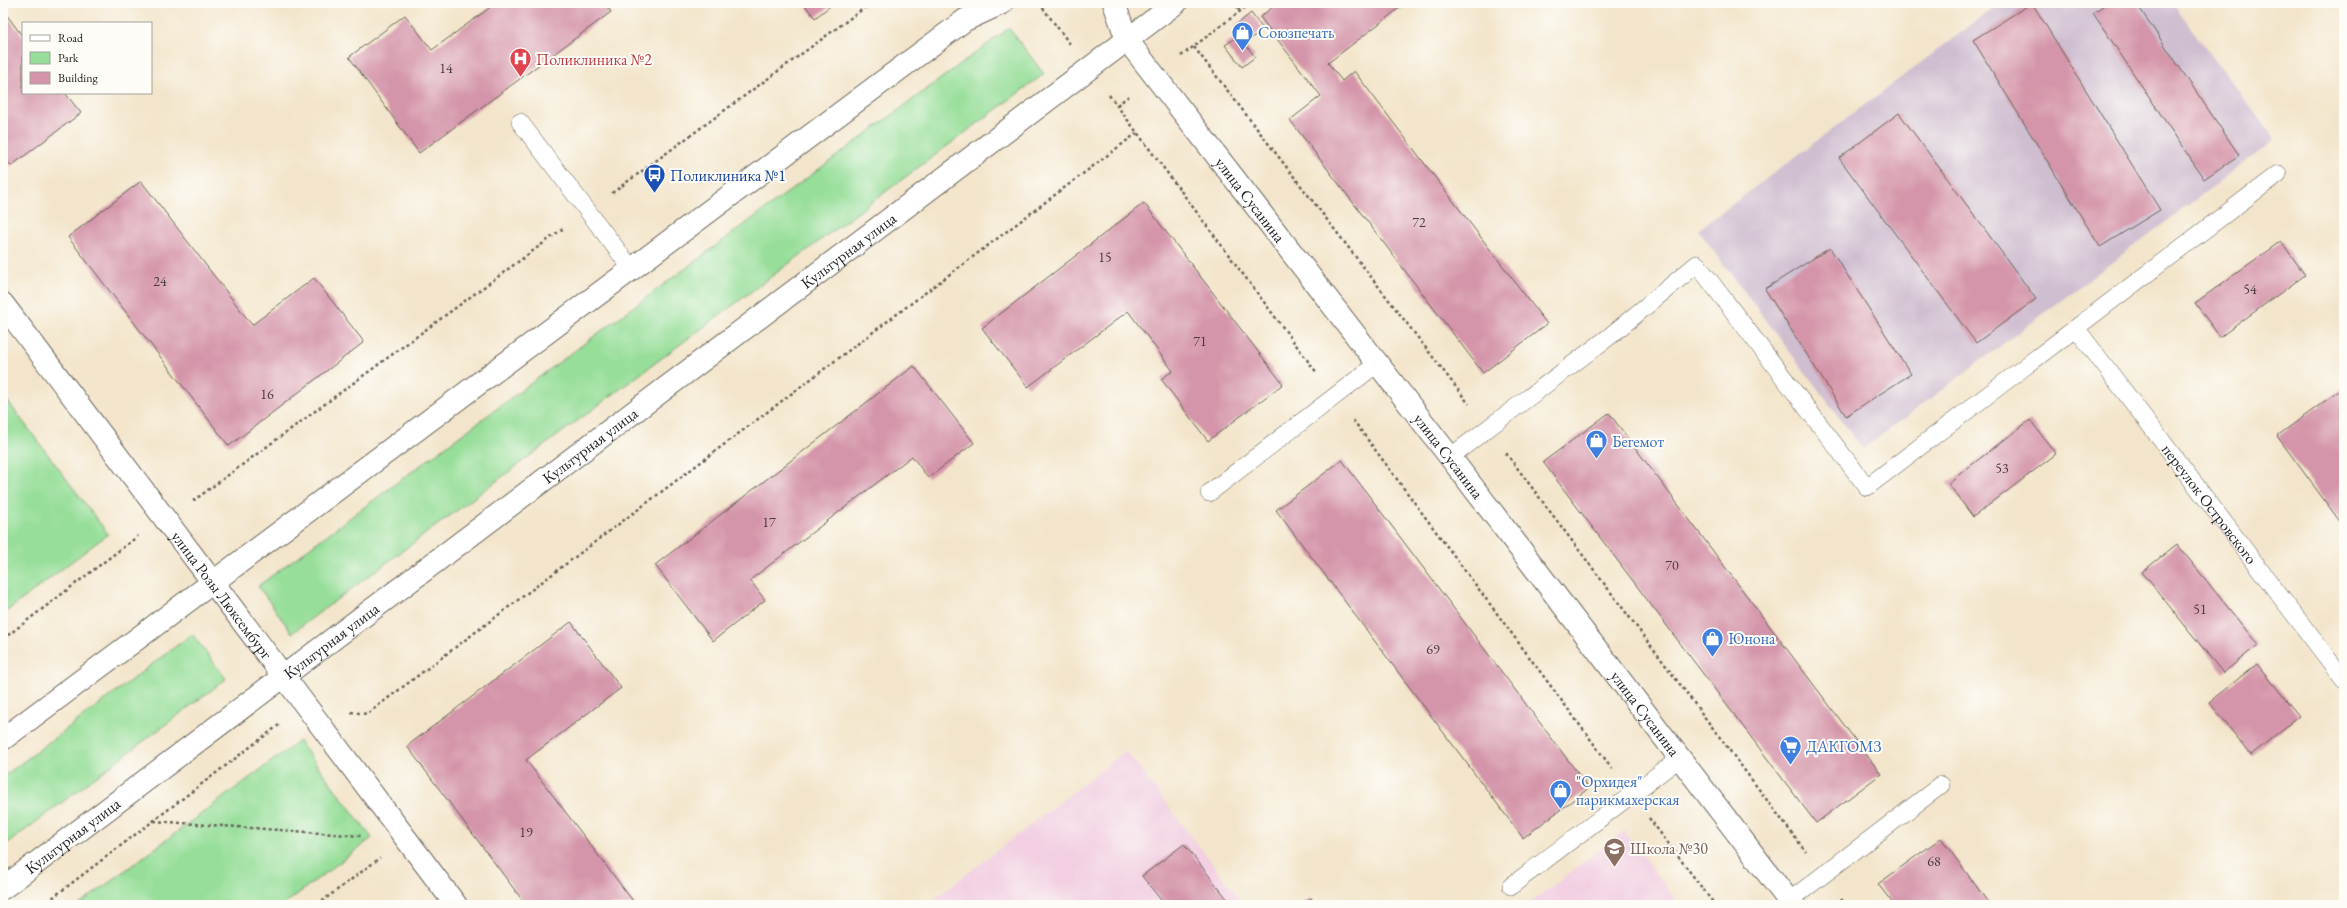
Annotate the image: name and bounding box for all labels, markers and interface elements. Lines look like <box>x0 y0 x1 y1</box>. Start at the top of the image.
shop icon: Союзпечать <box>1230 19 1256 52</box>
legend <box>22 22 152 94</box>
place label: Союзпечать <box>1258 22 1335 43</box>
text: Road <box>58 30 84 46</box>
hospital icon: Поликлиника №2 <box>508 46 534 79</box>
place label: Поликлиника №2 <box>536 49 652 70</box>
text: Park <box>58 50 79 66</box>
house number: 14 <box>439 59 453 77</box>
text: Building <box>58 70 99 86</box>
street label: улица Сусанина <box>1211 152 1291 247</box>
bus stop icon: Поликлиника №1 <box>642 162 668 195</box>
place label: Поликлиника №1 <box>670 165 786 186</box>
street label: Культурная улица <box>796 207 901 293</box>
house number: 72 <box>1412 213 1426 231</box>
house number: 15 <box>1098 248 1112 266</box>
house number: 24 <box>153 272 167 290</box>
house number: 54 <box>2243 280 2257 298</box>
house number: 71 <box>1193 332 1207 350</box>
house number: 16 <box>260 385 274 403</box>
street label: Культурная улица <box>538 402 642 488</box>
street label: улица Сусанина <box>1409 409 1489 503</box>
shop icon: Бегемот <box>1584 428 1610 461</box>
place label: Бегемот <box>1612 431 1664 452</box>
street label: переулок Островского <box>2157 440 2262 568</box>
house number: 53 <box>1995 459 2009 477</box>
house number: 17 <box>762 513 776 531</box>
street label: улица Розы Люксембург <box>167 526 277 663</box>
house number: 70 <box>1665 556 1679 574</box>
street label: Культурная улица <box>279 597 384 683</box>
house number: 51 <box>2193 600 2207 618</box>
shop icon: Юнона <box>1700 625 1726 658</box>
place label: Юнона <box>1728 628 1776 649</box>
house number: 69 <box>1426 640 1440 658</box>
street label: улица Сусанина <box>1606 666 1685 761</box>
supermarket icon: ДАКГОМЗ <box>1778 733 1804 766</box>
place label: ДАКГОМЗ <box>1806 736 1882 757</box>
place label: "Орхидея" парикмахерская <box>1576 771 1679 810</box>
shop icon: "Орхидея" парикмахерская <box>1548 777 1574 810</box>
street label: Культурная улица <box>20 792 125 878</box>
house number: 19 <box>519 823 533 841</box>
school or university icon: Школа №30 <box>1601 835 1627 868</box>
place label: Школа №30 <box>1630 838 1708 859</box>
house number: 68 <box>1927 852 1941 870</box>

